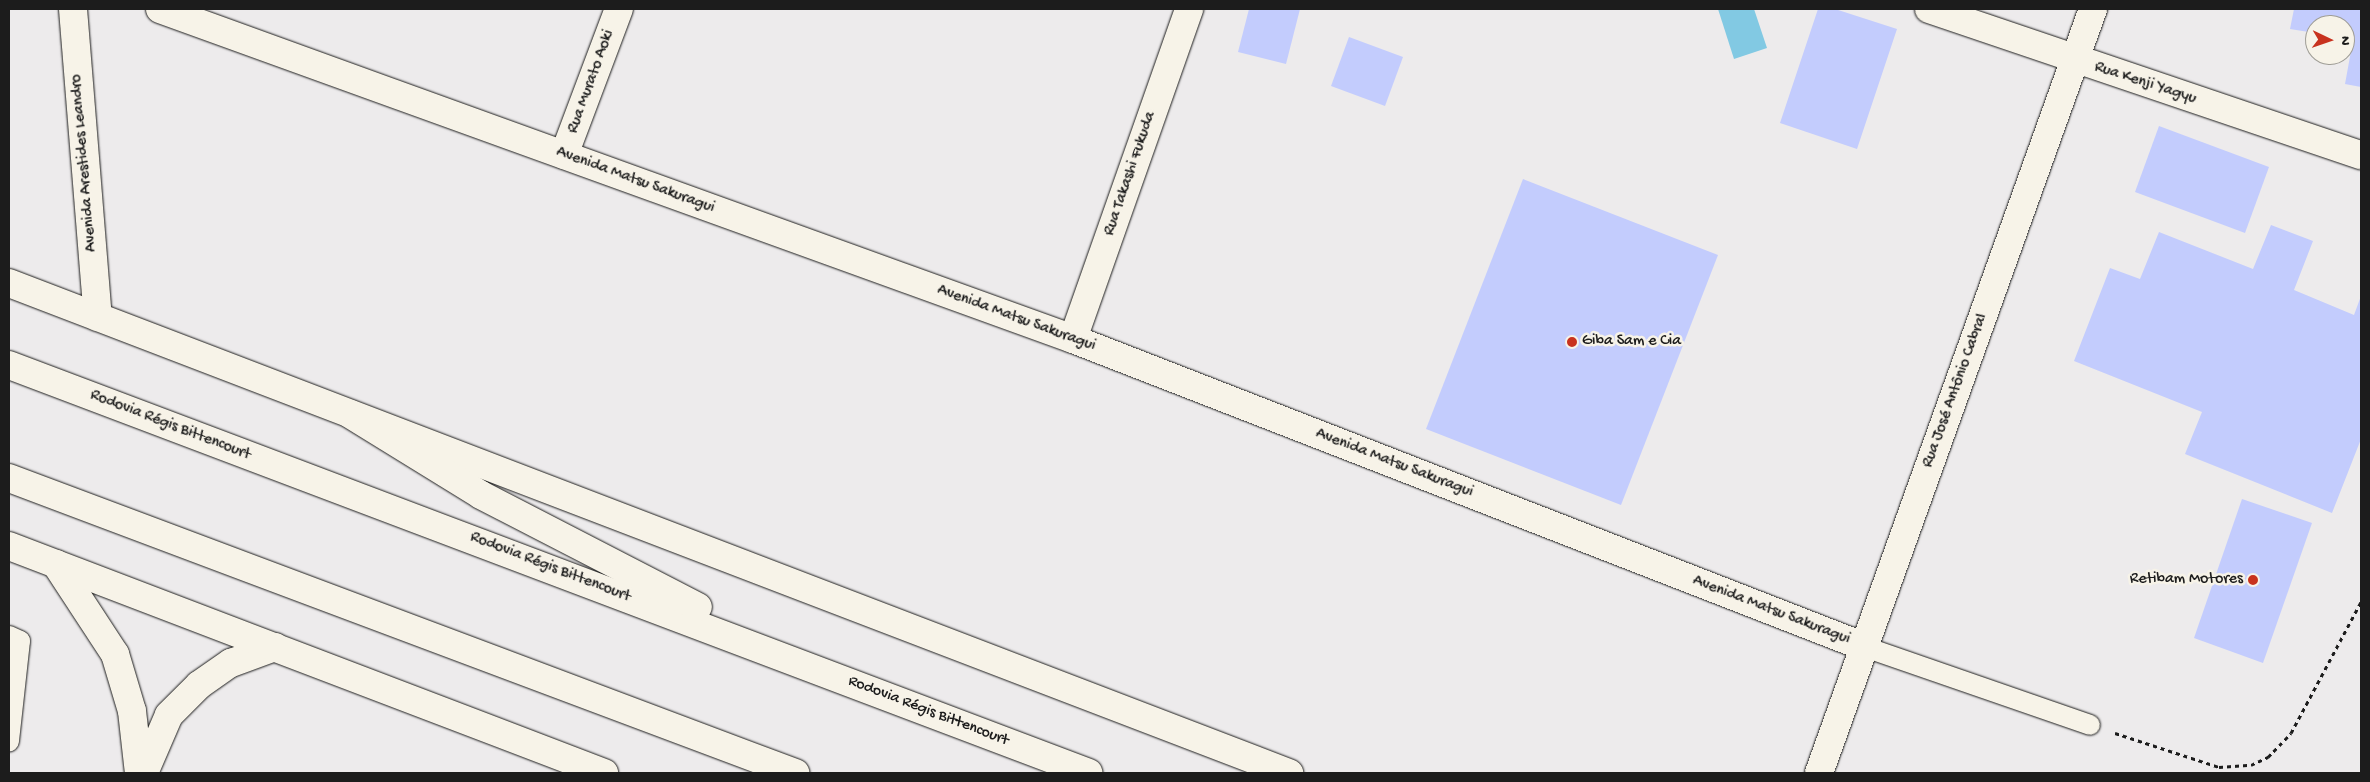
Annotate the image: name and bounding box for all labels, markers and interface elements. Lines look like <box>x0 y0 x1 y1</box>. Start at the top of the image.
north arrow <box>2305 15 2355 65</box>
street label: Rua Murato Aoki <box>564 28 620 136</box>
text: N <box>2336 36 2353 46</box>
street label: Rua Kenji Yagyu <box>2092 59 2198 109</box>
street label: Avenida Arestides Leandro <box>68 73 102 253</box>
street label: Rua Takashi Fukuda <box>1101 109 1161 239</box>
street label: Avenida Matsu Sakuragui <box>553 143 717 219</box>
street label: Avenida Matsu Sakuragui <box>934 281 1098 357</box>
street label: Rua José Antônio Cabral <box>1919 311 1993 471</box>
place label: Giba Sam e Cia <box>1582 332 1681 352</box>
marker: Giba Sam e Cia <box>1566 336 1578 348</box>
street label: Rodovia Régis Bittencourt <box>87 386 253 466</box>
street label: Avenida Matsu Sakuragui <box>1313 425 1475 503</box>
street label: Rodovia Régis Bittencourt <box>467 528 633 608</box>
place label: Retibam Motores <box>2130 570 2243 590</box>
street label: Avenida Matsu Sakuragui <box>1690 572 1852 650</box>
marker: Retibam Motores <box>2247 574 2259 586</box>
street label: Rodovia Régis Bittencourt <box>845 672 1011 752</box>

